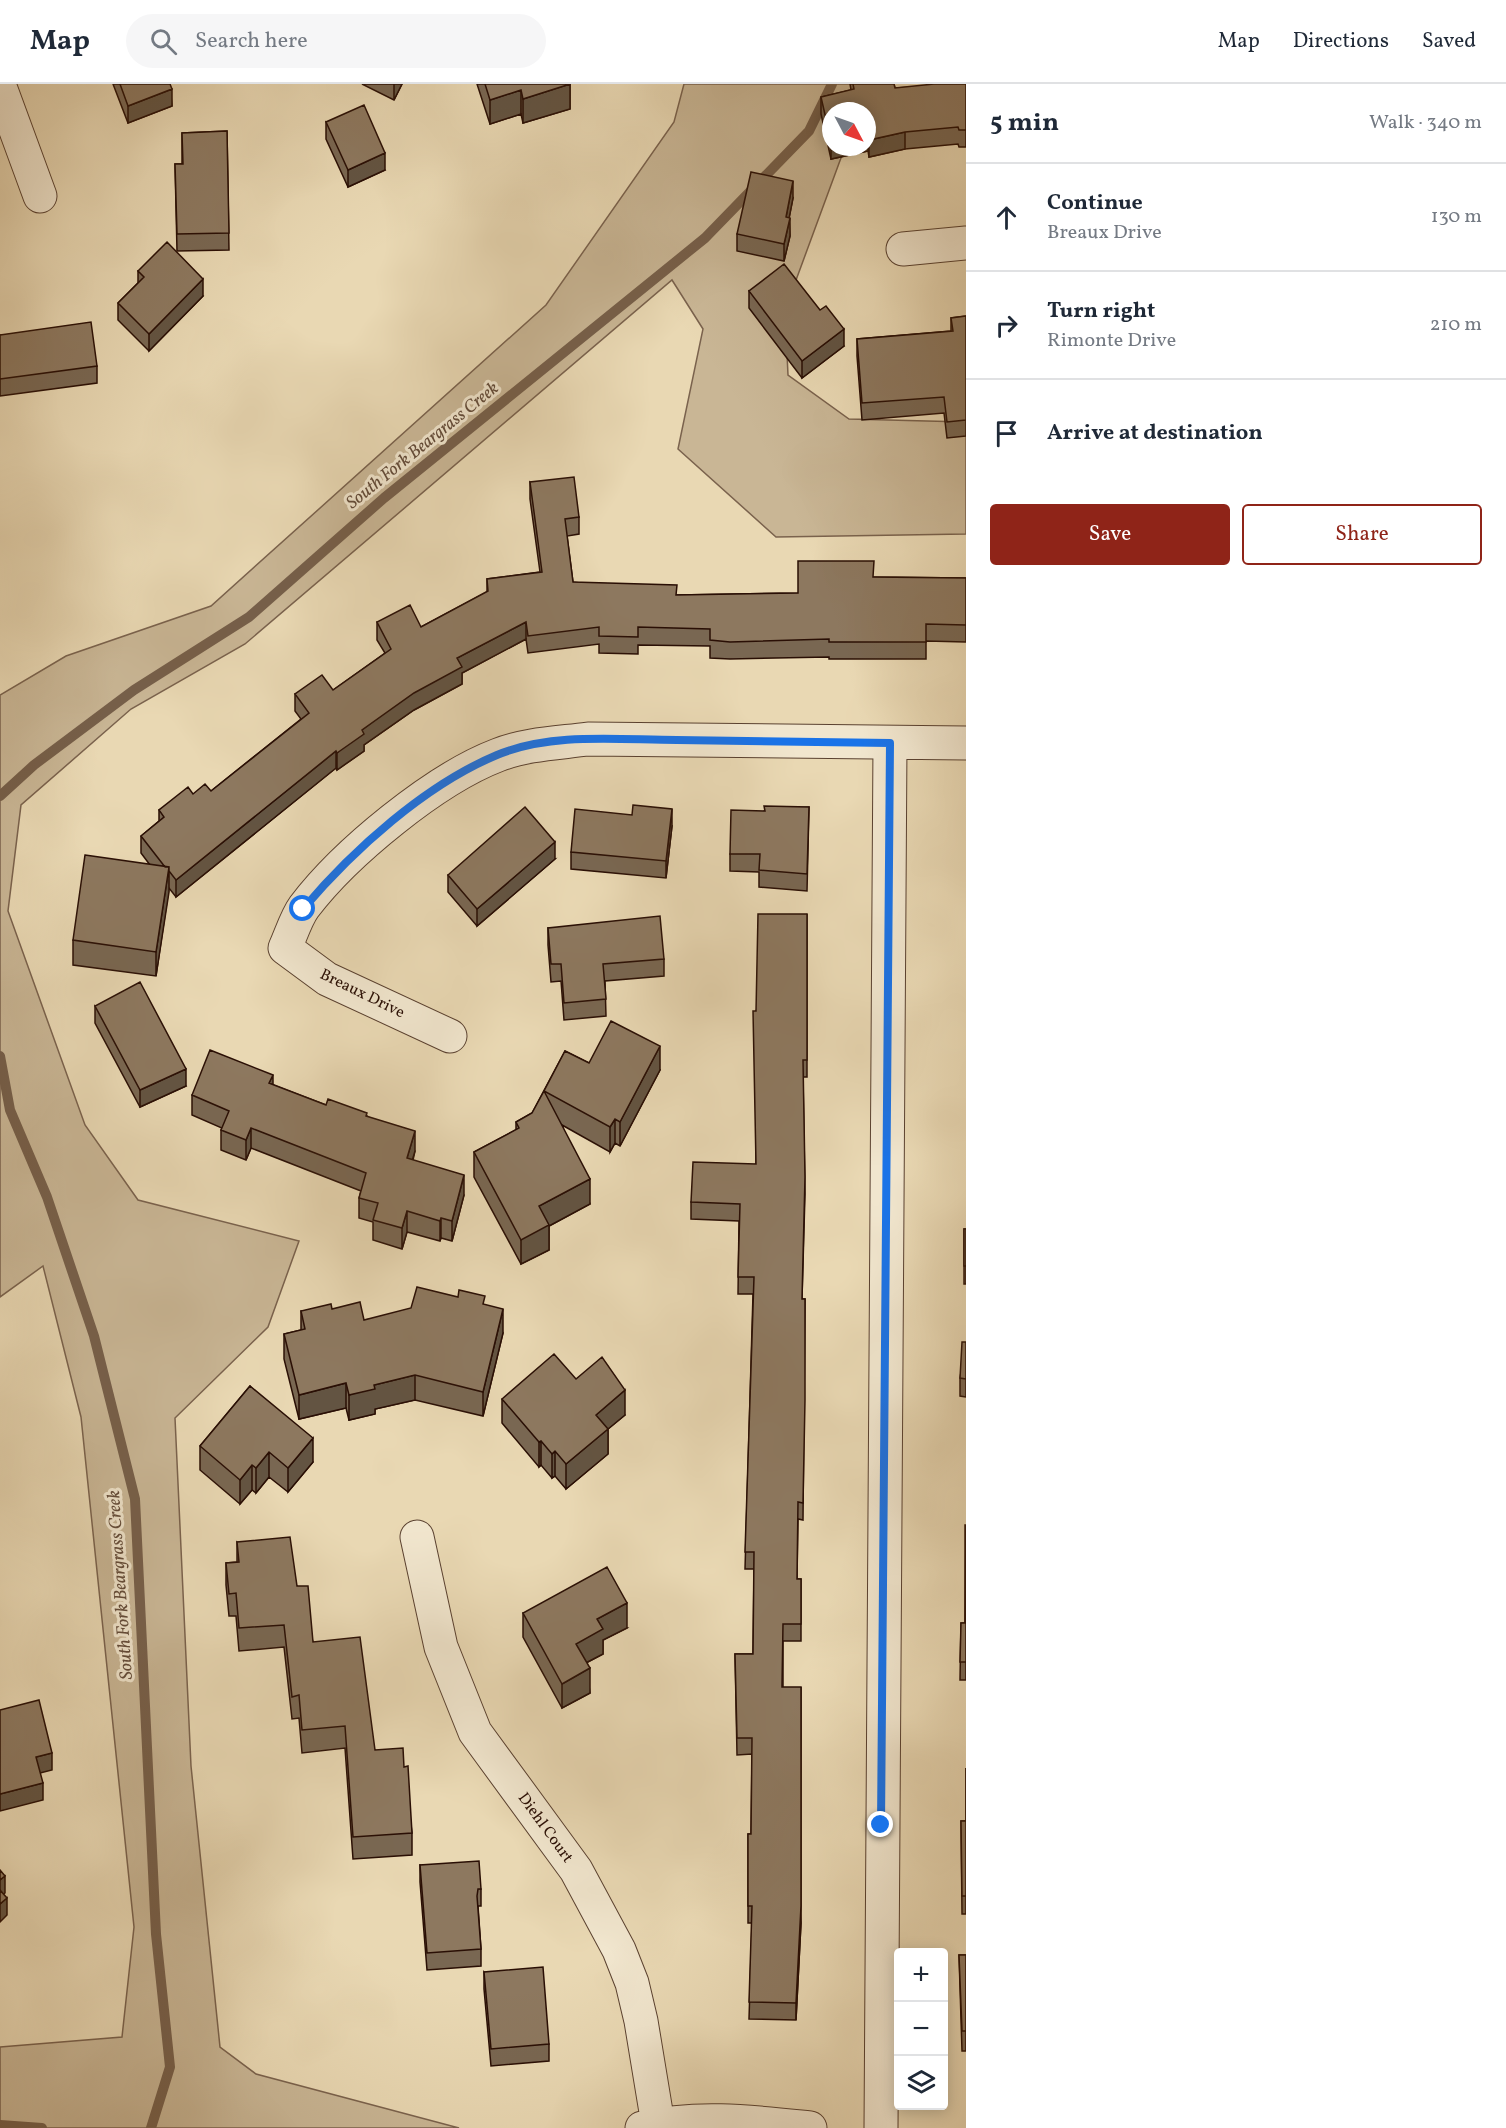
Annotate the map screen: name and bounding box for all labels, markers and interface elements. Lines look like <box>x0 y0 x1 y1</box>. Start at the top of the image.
search box <box>126 14 546 68</box>
text: Map <box>30 22 90 61</box>
icon: search <box>147 25 180 58</box>
text: Search here <box>195 26 308 57</box>
text: Map <box>1218 27 1260 56</box>
text: Directions <box>1293 27 1389 56</box>
text: Saved <box>1422 27 1476 56</box>
north arrow <box>822 102 876 156</box>
text: 5 min <box>990 105 1059 141</box>
text: Walk · 340 m <box>1369 109 1482 137</box>
text: Continue <box>1047 188 1143 219</box>
icon: ahead <box>990 201 1023 234</box>
text: 130 m <box>1431 203 1482 231</box>
text: Breaux Drive <box>1047 219 1162 247</box>
text: Turn right <box>1047 296 1155 327</box>
icon: right <box>990 309 1023 342</box>
text: 210 m <box>1430 311 1482 339</box>
text: Rimonte Drive <box>1047 327 1176 355</box>
water label: South Fork Beargrass Creek <box>341 377 505 515</box>
icon: arrive <box>990 417 1023 450</box>
text: Arrive at destination <box>1047 418 1263 449</box>
button: Save <box>990 504 1230 565</box>
button: Share <box>1242 504 1482 565</box>
route start <box>289 895 315 921</box>
street label: Breaux Drive <box>316 964 408 1024</box>
water label: South Fork Beargrass Creek <box>102 1490 140 1680</box>
street label: Diehl Court <box>512 1788 578 1868</box>
route end <box>867 1811 893 1837</box>
map controls <box>894 1948 948 2110</box>
button: + <box>894 1948 948 2002</box>
button: − <box>894 2002 948 2056</box>
button: layers <box>894 2056 948 2110</box>

